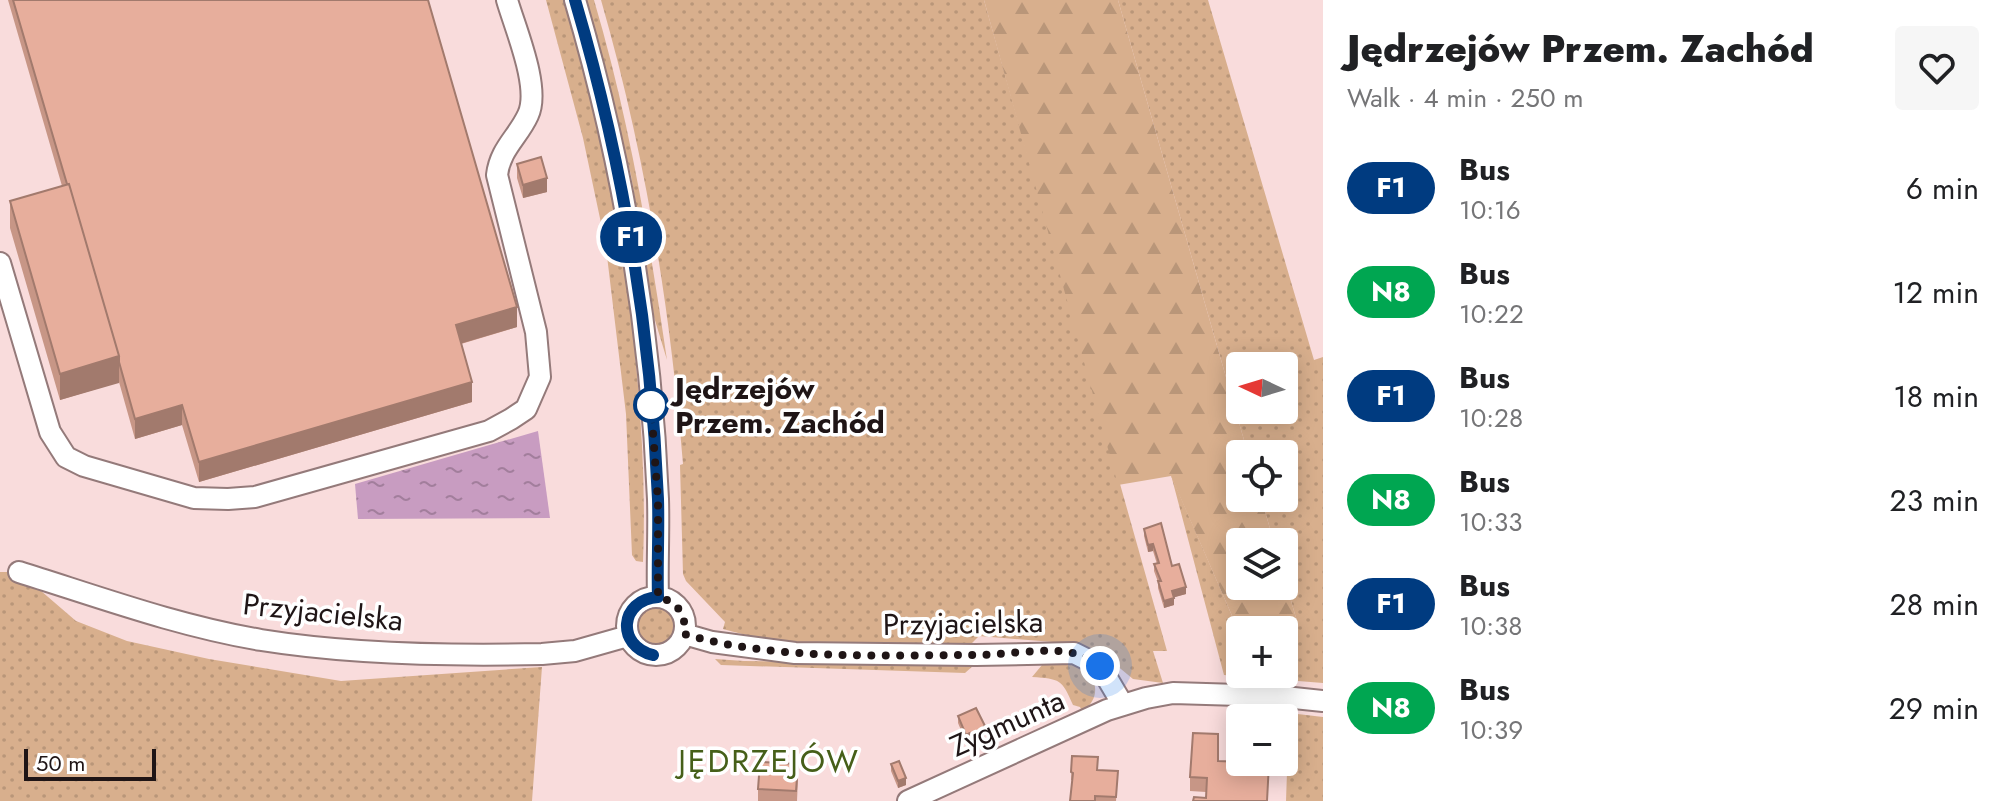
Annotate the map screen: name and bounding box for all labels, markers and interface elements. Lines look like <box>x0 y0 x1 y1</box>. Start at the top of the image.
text: Jędrzejów Przem. Zachód <box>1347 21 1814 76</box>
button: heart <box>1895 26 1979 110</box>
text: Walk · 4 min · 250 m <box>1347 79 1584 117</box>
text: Bus <box>1459 148 1510 191</box>
text: F1 <box>1376 167 1406 208</box>
text: 6 min <box>1906 167 1979 210</box>
text: 10:16 <box>1459 191 1521 229</box>
line badge: F1 <box>595 211 667 263</box>
text: F1 <box>616 216 646 257</box>
text: Bus <box>1459 252 1510 295</box>
text: N8 <box>1371 271 1411 312</box>
text: 12 min <box>1892 271 1979 314</box>
text: 10:22 <box>1459 295 1524 333</box>
north arrow <box>1226 352 1298 424</box>
map controls <box>1226 352 1298 776</box>
text: Bus <box>1459 356 1510 399</box>
place label: Jędrzejów Przem. Zachód <box>670 367 885 444</box>
text: F1 <box>1376 375 1406 416</box>
text: 18 min <box>1893 375 1979 418</box>
marker: Jędrzejów Przem. Zachód <box>634 388 668 422</box>
text: 10:28 <box>1459 399 1523 437</box>
button: locate <box>1226 440 1298 512</box>
text: Bus <box>1459 460 1510 503</box>
text: N8 <box>1371 479 1411 520</box>
text: 23 min <box>1890 479 1979 522</box>
text: 10:33 <box>1459 503 1523 541</box>
button: layers <box>1226 528 1298 600</box>
text: Bus <box>1459 564 1510 607</box>
street label: Przyjacielska <box>241 582 405 642</box>
text: F1 <box>1376 583 1406 624</box>
text: 28 min <box>1890 583 1979 626</box>
street label: Przyjacielska <box>882 600 1044 646</box>
text: 10:38 <box>1459 607 1523 645</box>
button: + <box>1226 616 1298 688</box>
your location <box>1080 646 1120 686</box>
text: Bus <box>1459 668 1510 711</box>
street label: Zygmunta <box>943 679 1071 767</box>
text: N8 <box>1371 687 1411 728</box>
text: 29 min <box>1889 687 1979 730</box>
button: − <box>1226 704 1298 776</box>
text: 10:39 <box>1459 711 1523 749</box>
district label: JĘDRZEJÓW <box>674 738 860 784</box>
scale bar <box>24 745 156 781</box>
text: 50 m <box>36 747 85 779</box>

